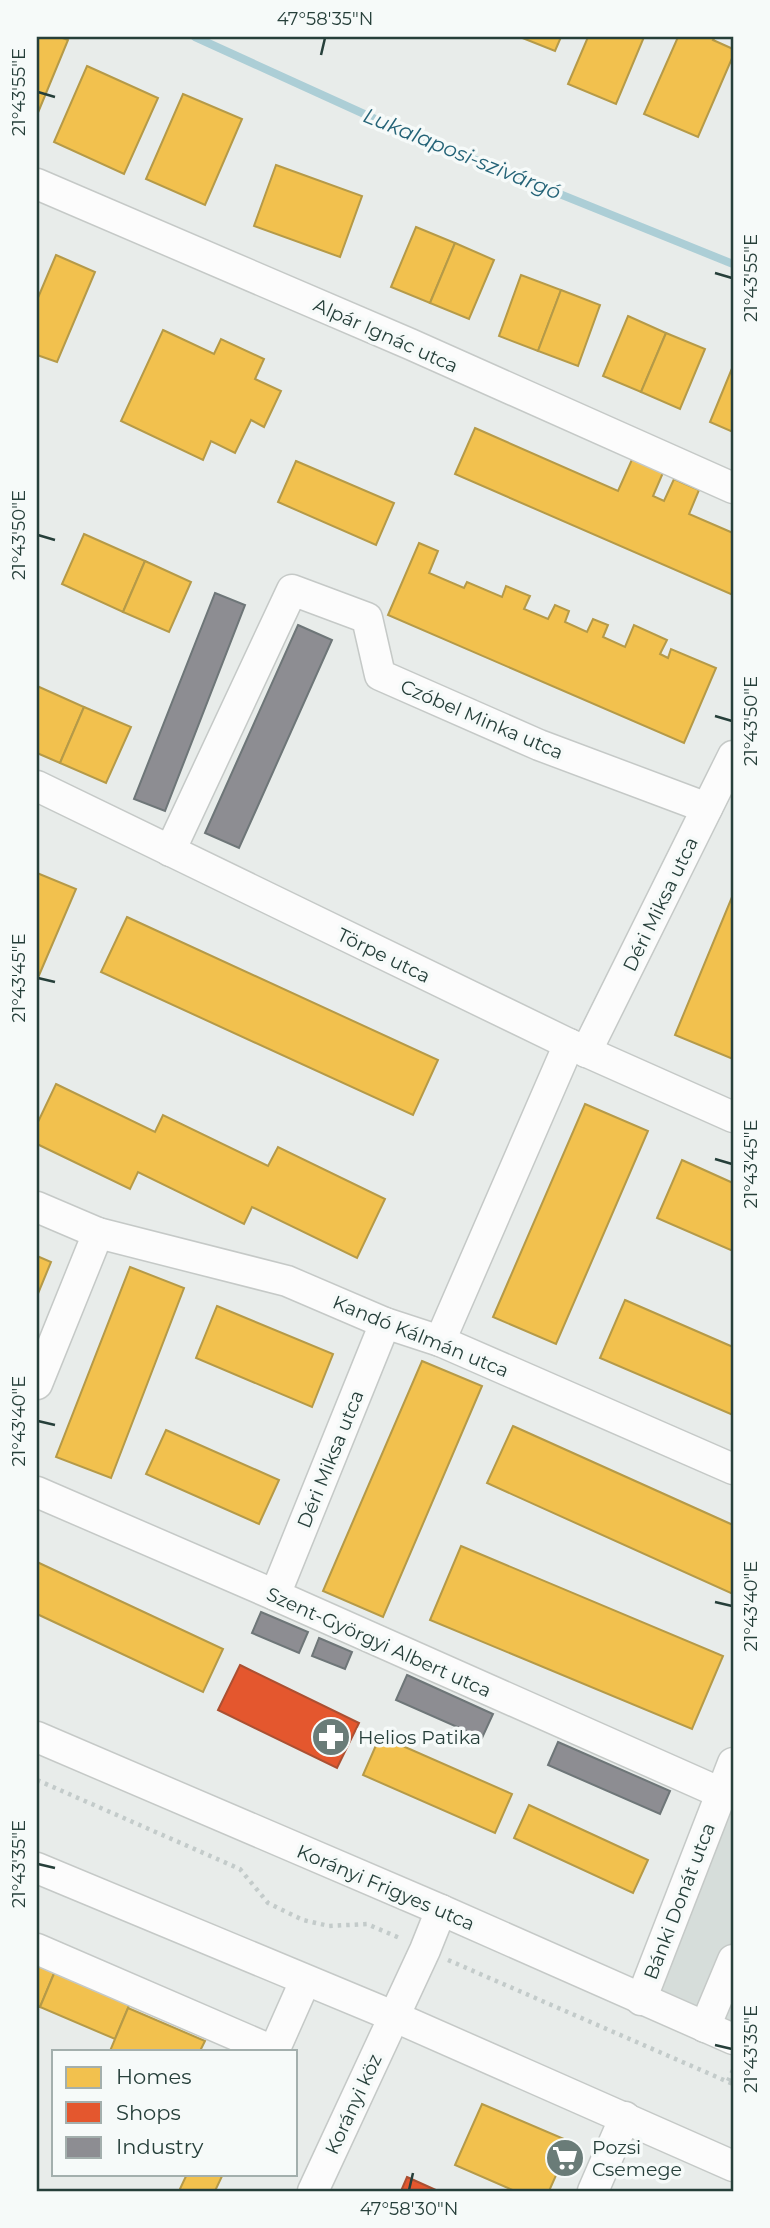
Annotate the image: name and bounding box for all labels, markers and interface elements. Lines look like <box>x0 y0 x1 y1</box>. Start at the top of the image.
text: 47°58'35"N <box>277 8 373 30</box>
text: 21°43'55"E <box>8 48 30 136</box>
water label: Lukalaposi-szivárgó <box>360 102 565 205</box>
text: 21°43'55"E <box>740 234 762 322</box>
street label: Alpár Ignác utca <box>310 293 462 378</box>
text: 21°43'50"E <box>8 490 30 580</box>
street label: Czóbel Minka utca <box>397 675 567 764</box>
text: 21°43'50"E <box>740 676 762 766</box>
street label: Déri Miksa utca <box>618 833 703 975</box>
street label: Törpe utca <box>334 923 434 988</box>
text: 21°43'45"E <box>8 934 30 1022</box>
text: 21°43'45"E <box>740 1120 762 1208</box>
street label: Kandó Kálmán utca <box>329 1291 512 1382</box>
text: 21°43'40"E <box>8 1376 30 1466</box>
street label: Déri Miksa utca <box>292 1387 369 1531</box>
text: 21°43'40"E <box>740 1561 762 1651</box>
street label: Szent-Györgyi Albert utca <box>263 1582 495 1702</box>
pharmacy icon: Helios Patika <box>310 1716 352 1758</box>
place label: Helios Patika <box>358 1726 481 1749</box>
street label: Bánki Donát utca <box>639 1819 720 1983</box>
text: 21°43'35"E <box>8 1820 30 1908</box>
street label: Korányi Frigyes utca <box>293 1840 478 1935</box>
text: 21°43'35"E <box>740 2005 762 2093</box>
legend <box>52 2050 298 2176</box>
street label: Korányi köz <box>320 2050 387 2158</box>
text: Homes <box>116 2064 191 2089</box>
text: Shops <box>116 2100 181 2125</box>
text: Industry <box>116 2134 204 2159</box>
place label: Pozsi Csemege <box>592 2136 682 2181</box>
supermarket icon: Pozsi Csemege <box>544 2137 586 2179</box>
text: 47°58'30"N <box>360 2198 458 2220</box>

